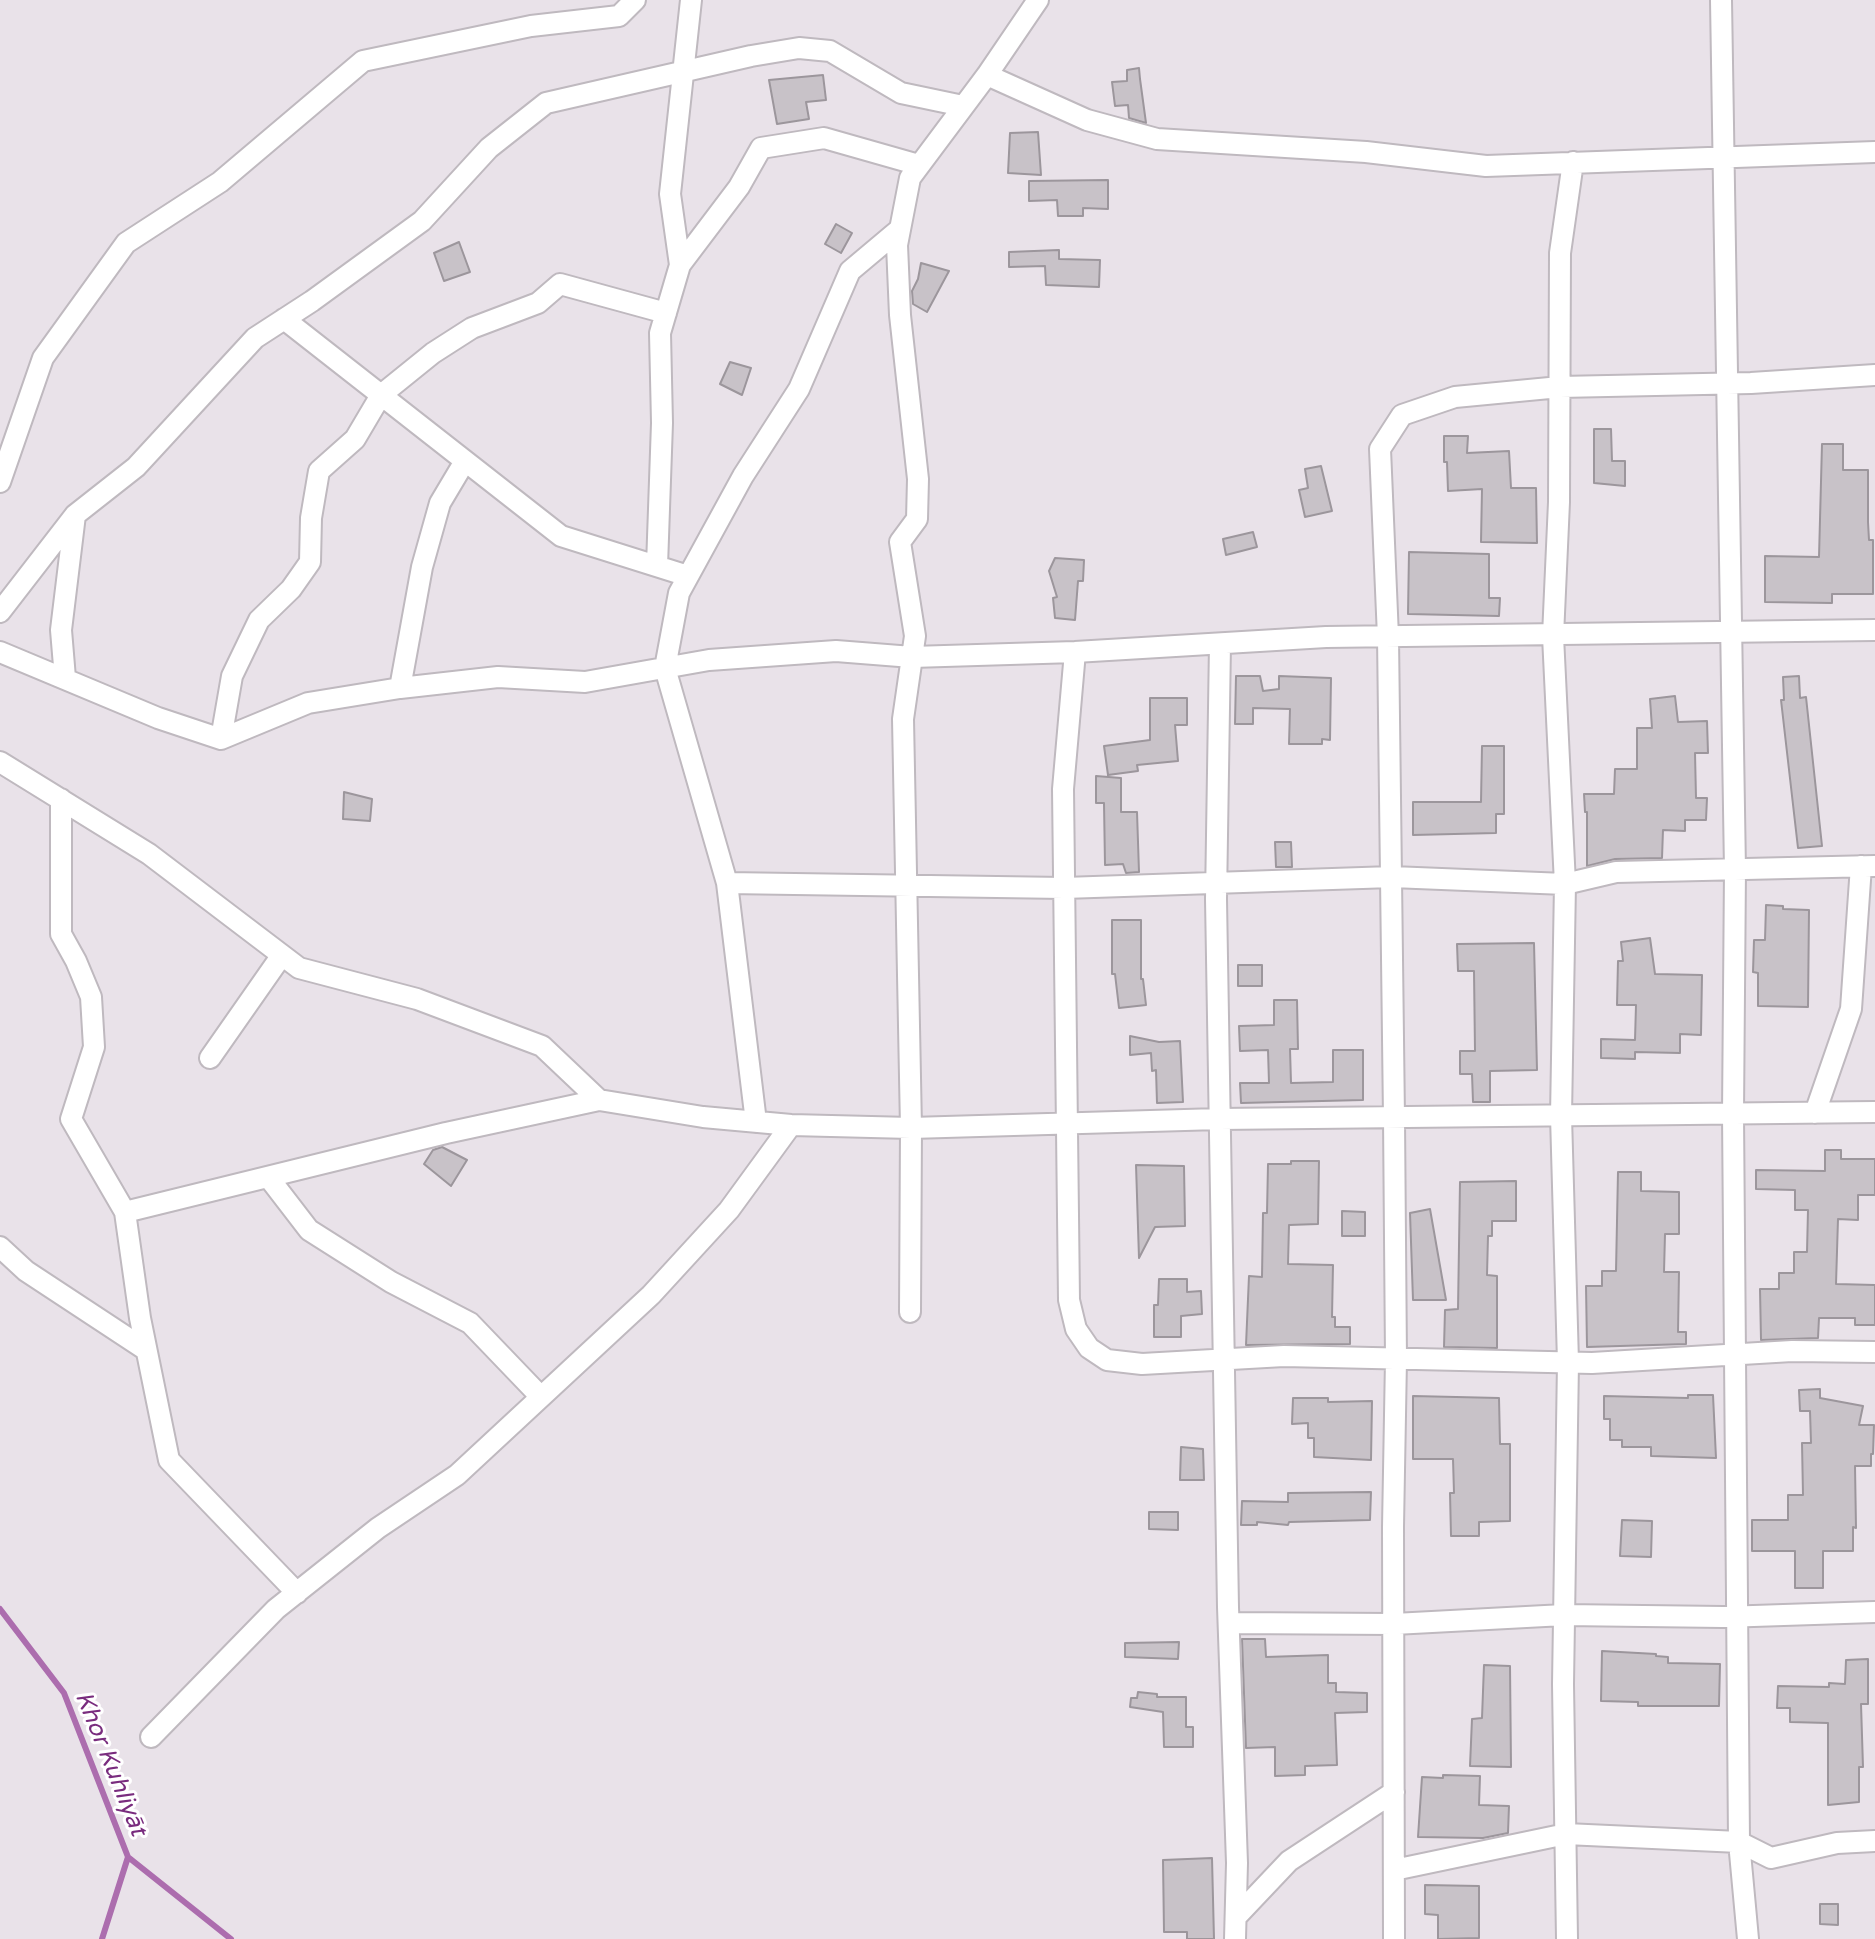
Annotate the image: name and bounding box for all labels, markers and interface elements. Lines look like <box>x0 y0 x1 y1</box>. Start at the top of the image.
water label: Khor Kuhliyāt <box>68 1688 152 1840</box>

